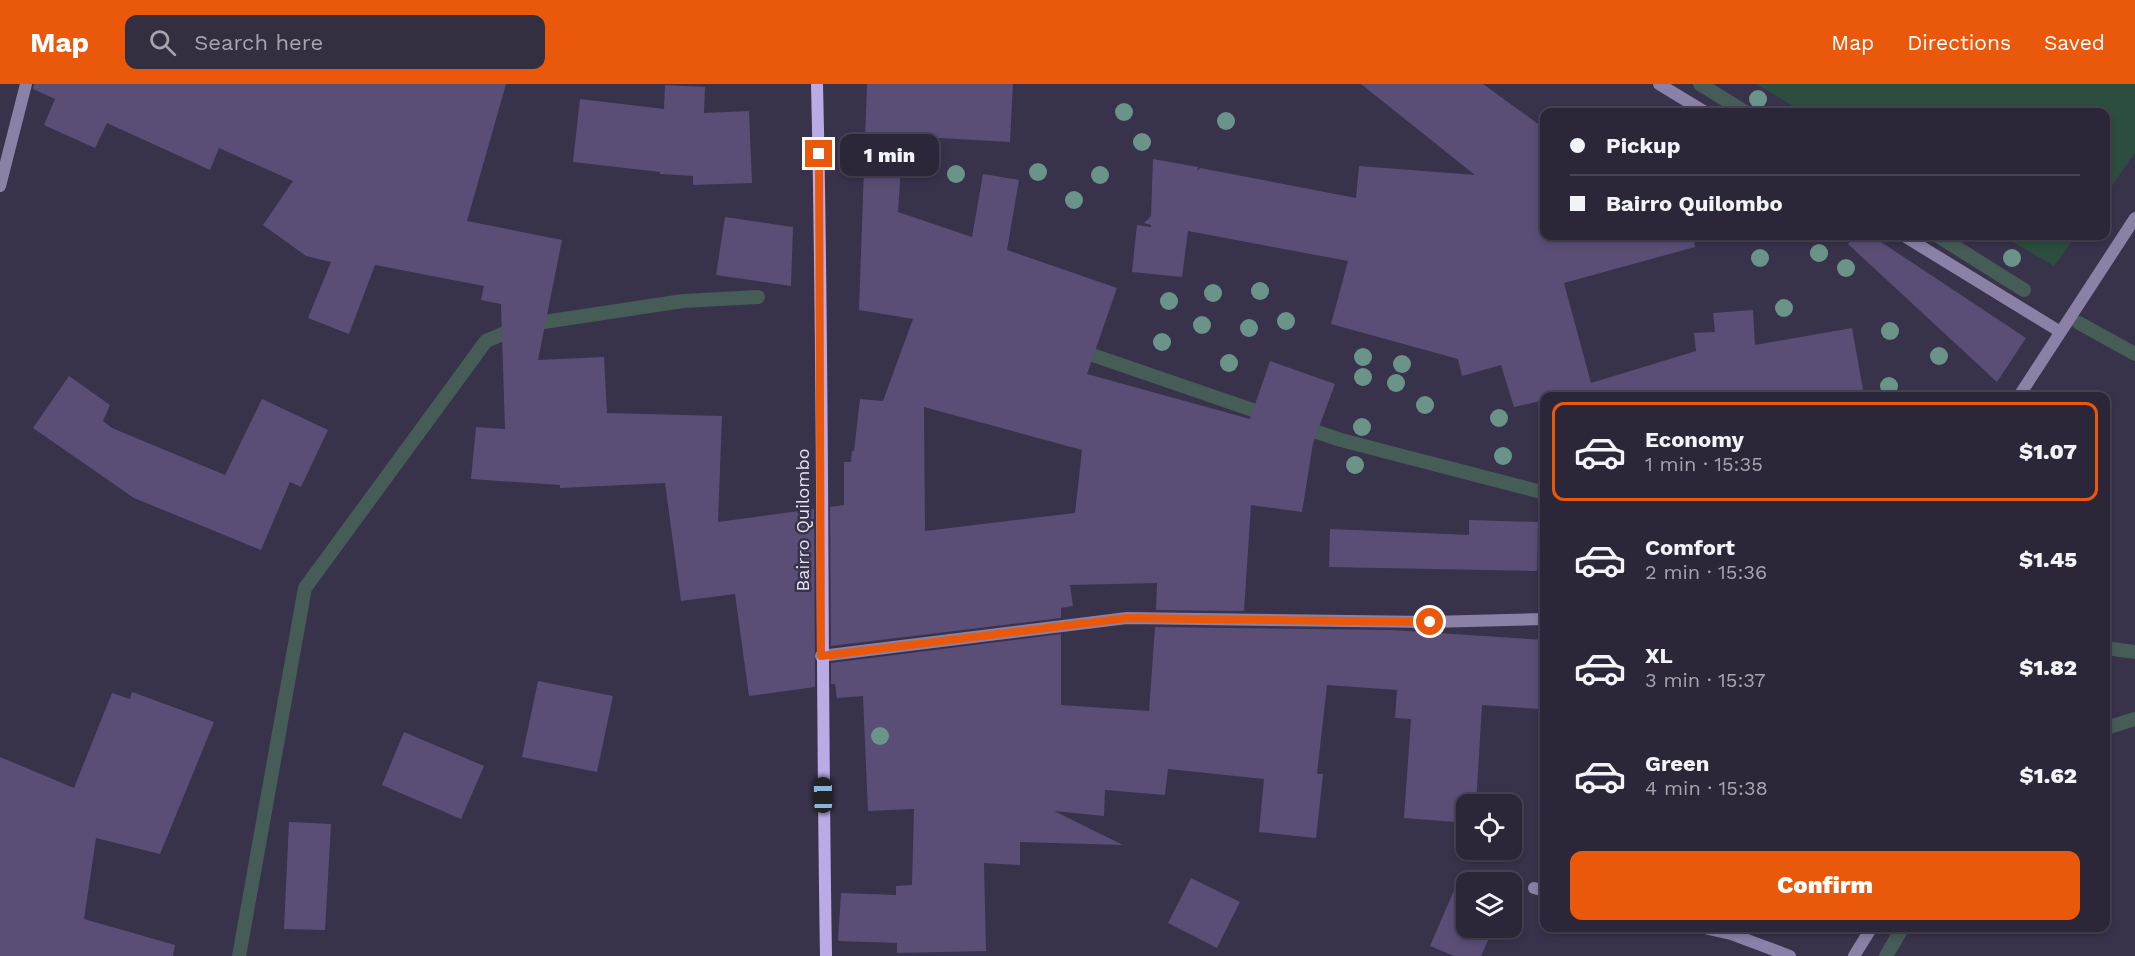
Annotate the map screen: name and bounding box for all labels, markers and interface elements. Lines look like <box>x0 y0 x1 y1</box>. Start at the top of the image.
search box <box>125 15 545 69</box>
text: Map <box>30 26 89 59</box>
icon: search <box>146 26 179 59</box>
text: Search here <box>194 30 323 55</box>
text: Map <box>1831 30 1874 55</box>
text: Directions <box>1907 30 2011 55</box>
text: Saved <box>2044 30 2105 55</box>
callout: 1 min <box>840 133 939 175</box>
text: Pickup <box>1606 133 1681 158</box>
route end <box>805 140 832 167</box>
text: 1 min <box>864 143 915 167</box>
text: Bairro Quilombo <box>1606 191 1783 216</box>
icon: car <box>1573 425 1627 479</box>
text: Economy <box>1645 427 1744 452</box>
text: $1.07 <box>2019 439 2077 464</box>
street label: Bairro Quilombo <box>792 449 813 591</box>
text: 1 min · 15:35 <box>1645 452 1763 476</box>
icon: car <box>1573 533 1627 587</box>
text: Comfort <box>1645 535 1735 560</box>
text: $1.45 <box>2019 547 2077 572</box>
text: 2 min · 15:36 <box>1645 560 1767 584</box>
route start <box>1416 608 1443 635</box>
icon: car <box>1573 641 1627 695</box>
text: XL <box>1645 643 1673 668</box>
text: $1.82 <box>2019 655 2077 680</box>
text: 3 min · 15:37 <box>1645 668 1765 692</box>
icon: car <box>1573 749 1627 803</box>
text: Green <box>1645 751 1709 776</box>
text: $1.62 <box>2020 763 2077 788</box>
text: 4 min · 15:38 <box>1645 776 1768 800</box>
car <box>814 777 832 813</box>
map controls <box>1456 794 1522 938</box>
button: locate <box>1456 794 1522 860</box>
button: Confirm <box>1570 851 2080 920</box>
button: layers <box>1456 872 1522 938</box>

